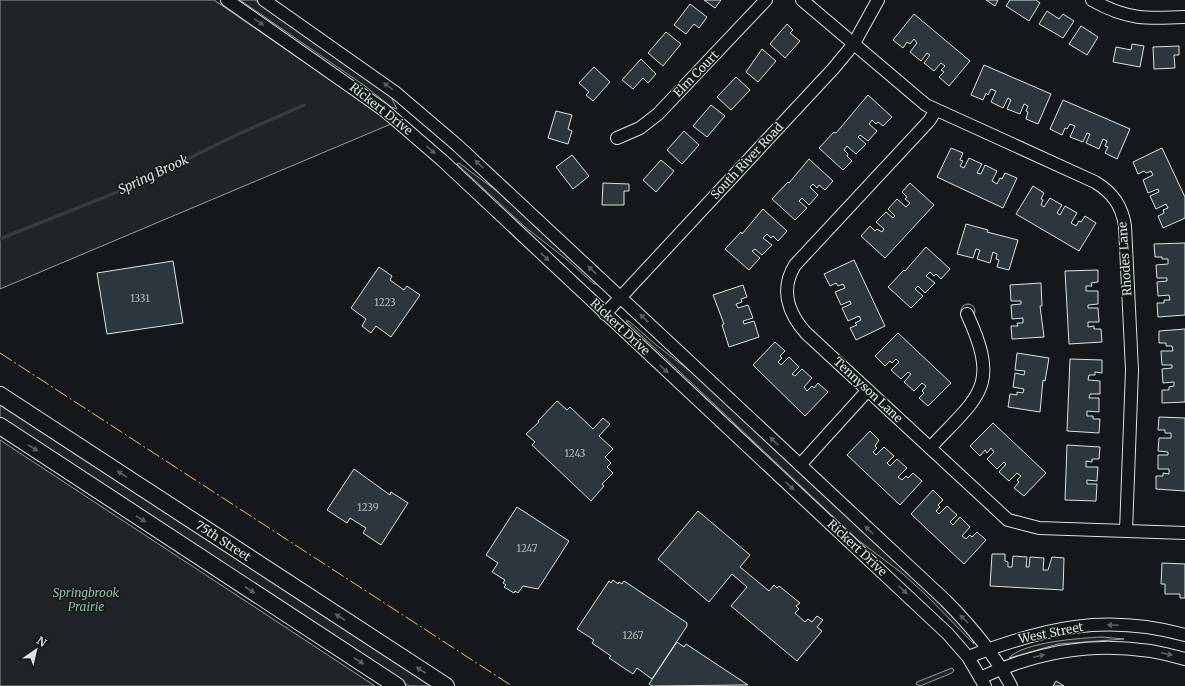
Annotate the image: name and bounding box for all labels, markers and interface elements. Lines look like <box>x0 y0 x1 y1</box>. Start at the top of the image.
one-way arrow <box>254 18 264 26</box>
street label: Elm Court <box>670 47 722 100</box>
street label: Rickert Drive <box>347 79 416 138</box>
one-way arrow <box>382 82 393 91</box>
street label: South River Road <box>707 119 786 202</box>
one-way arrow <box>426 145 435 154</box>
water label: Spring Brook <box>115 151 191 198</box>
one-way arrow <box>474 160 484 169</box>
street label: Rhodes Lane <box>1114 221 1135 297</box>
one-way arrow <box>540 252 550 262</box>
one-way arrow <box>587 265 597 275</box>
house number: 1331 <box>130 292 150 305</box>
street label: Rickert Drive <box>588 295 653 358</box>
house number: 1223 <box>374 296 396 309</box>
one-way arrow <box>639 313 649 323</box>
street label: Tennyson Lane <box>831 354 906 425</box>
one-way arrow <box>659 364 669 373</box>
one-way arrow <box>769 436 779 446</box>
one-way arrow <box>27 444 38 451</box>
house number: 1243 <box>564 447 586 460</box>
one-way arrow <box>116 471 127 478</box>
one-way arrow <box>785 481 795 490</box>
house number: 1239 <box>357 501 379 514</box>
one-way arrow <box>136 515 147 523</box>
street label: Rickert Drive <box>825 516 890 579</box>
street label: 75th Street <box>193 517 254 564</box>
one-way arrow <box>864 525 874 535</box>
house number: 1247 <box>517 542 538 555</box>
park label: Springbrook Prairie <box>53 585 120 614</box>
one-way arrow <box>245 586 255 594</box>
one-way arrow <box>897 586 908 595</box>
one-way arrow <box>335 613 345 621</box>
one-way arrow <box>959 614 969 624</box>
street label: West Street <box>1016 619 1085 646</box>
one-way arrow <box>1106 622 1119 628</box>
house number: 1267 <box>622 629 644 642</box>
north arrow <box>16 630 56 670</box>
text: N <box>34 633 49 650</box>
one-way arrow <box>1161 652 1173 658</box>
one-way arrow <box>1033 653 1045 659</box>
one-way arrow <box>354 657 364 665</box>
one-way arrow <box>415 666 427 673</box>

